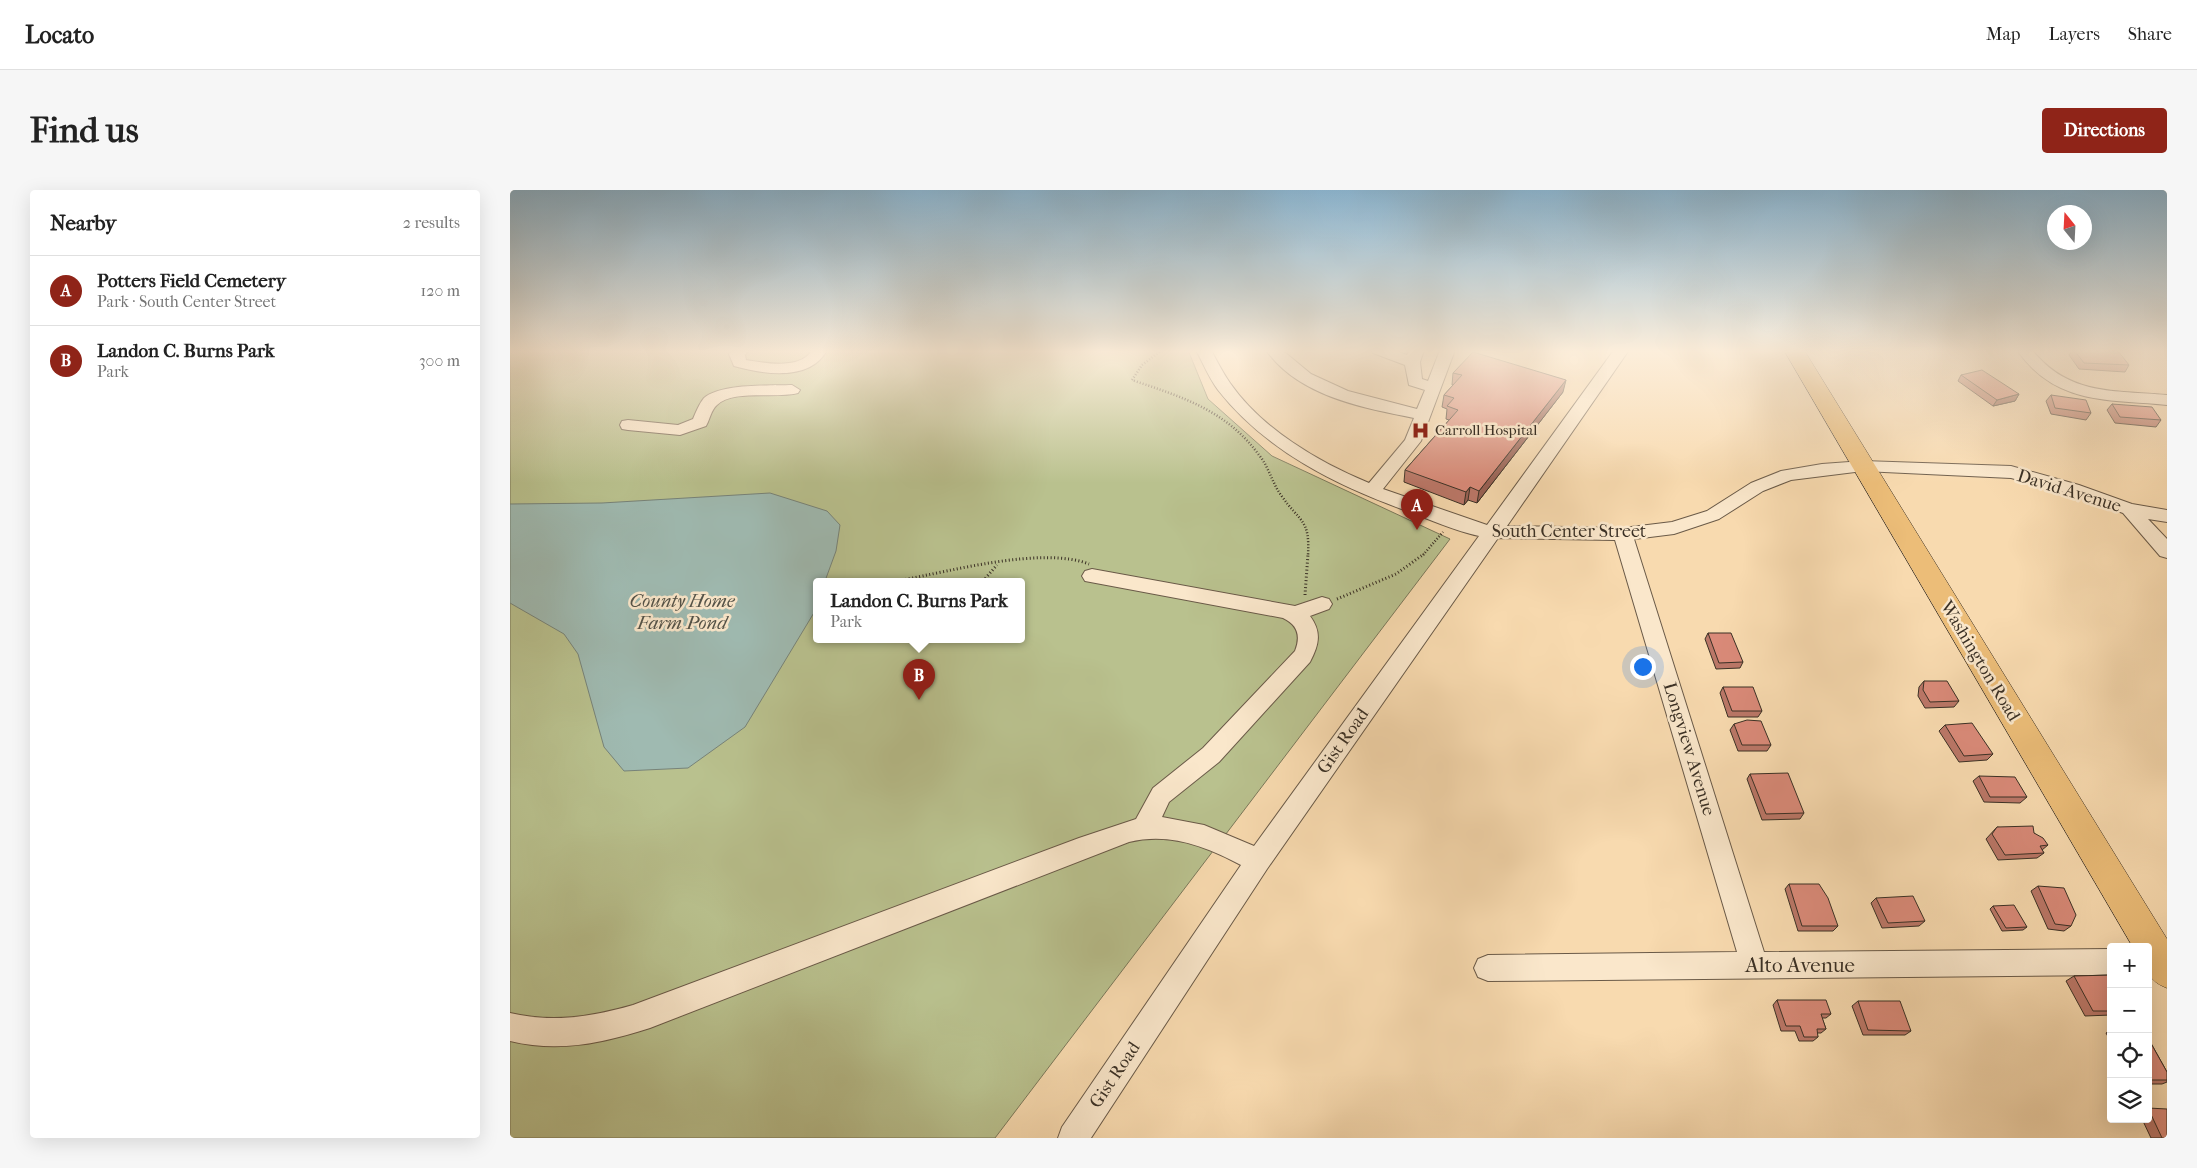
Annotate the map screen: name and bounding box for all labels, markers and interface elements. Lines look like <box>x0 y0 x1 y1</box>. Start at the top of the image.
text: Locato <box>25 21 94 49</box>
text: Map <box>1986 24 2020 45</box>
text: Layers <box>2048 24 2100 45</box>
text: Share <box>2128 24 2172 45</box>
button: Directions <box>2042 108 2167 153</box>
text: Find us <box>30 110 139 151</box>
north arrow <box>2047 205 2092 250</box>
text: Nearby <box>50 211 116 235</box>
text: 2 results <box>403 213 460 232</box>
text: Potters Field Cemetery <box>97 270 286 292</box>
text: A <box>61 281 71 300</box>
text: 120 m <box>421 281 460 300</box>
text: Park · South Center Street <box>97 292 276 311</box>
text: Landon C. Burns Park <box>97 340 275 362</box>
text: B <box>61 351 71 370</box>
text: 300 m <box>419 351 460 370</box>
text: Park <box>97 362 129 381</box>
hospital icon: Carroll Hospital <box>1411 420 1431 440</box>
place label: Carroll Hospital <box>1435 421 1537 439</box>
street label: David Avenue <box>2014 465 2124 517</box>
pin: A <box>1401 489 1433 530</box>
street label: South Center Street <box>1492 521 1647 542</box>
popup <box>813 578 1025 643</box>
water label: County Home Farm Pond <box>629 590 736 634</box>
text: Landon C. Burns Park <box>830 590 1008 612</box>
street label: Washington Road <box>1935 596 2024 725</box>
text: Park <box>830 612 862 631</box>
your location <box>1630 654 1656 680</box>
pin: B <box>903 659 935 700</box>
street label: Longview Avenue <box>1659 680 1719 818</box>
street label: Gist Road <box>1313 704 1373 778</box>
map controls <box>2107 943 2152 1123</box>
button: + <box>2107 943 2152 988</box>
street label: Alto Avenue <box>1744 953 1855 977</box>
button: − <box>2107 988 2152 1033</box>
button: locate <box>2107 1033 2152 1078</box>
street label: Gist Road <box>1085 1038 1145 1112</box>
button: layers <box>2107 1078 2152 1123</box>

